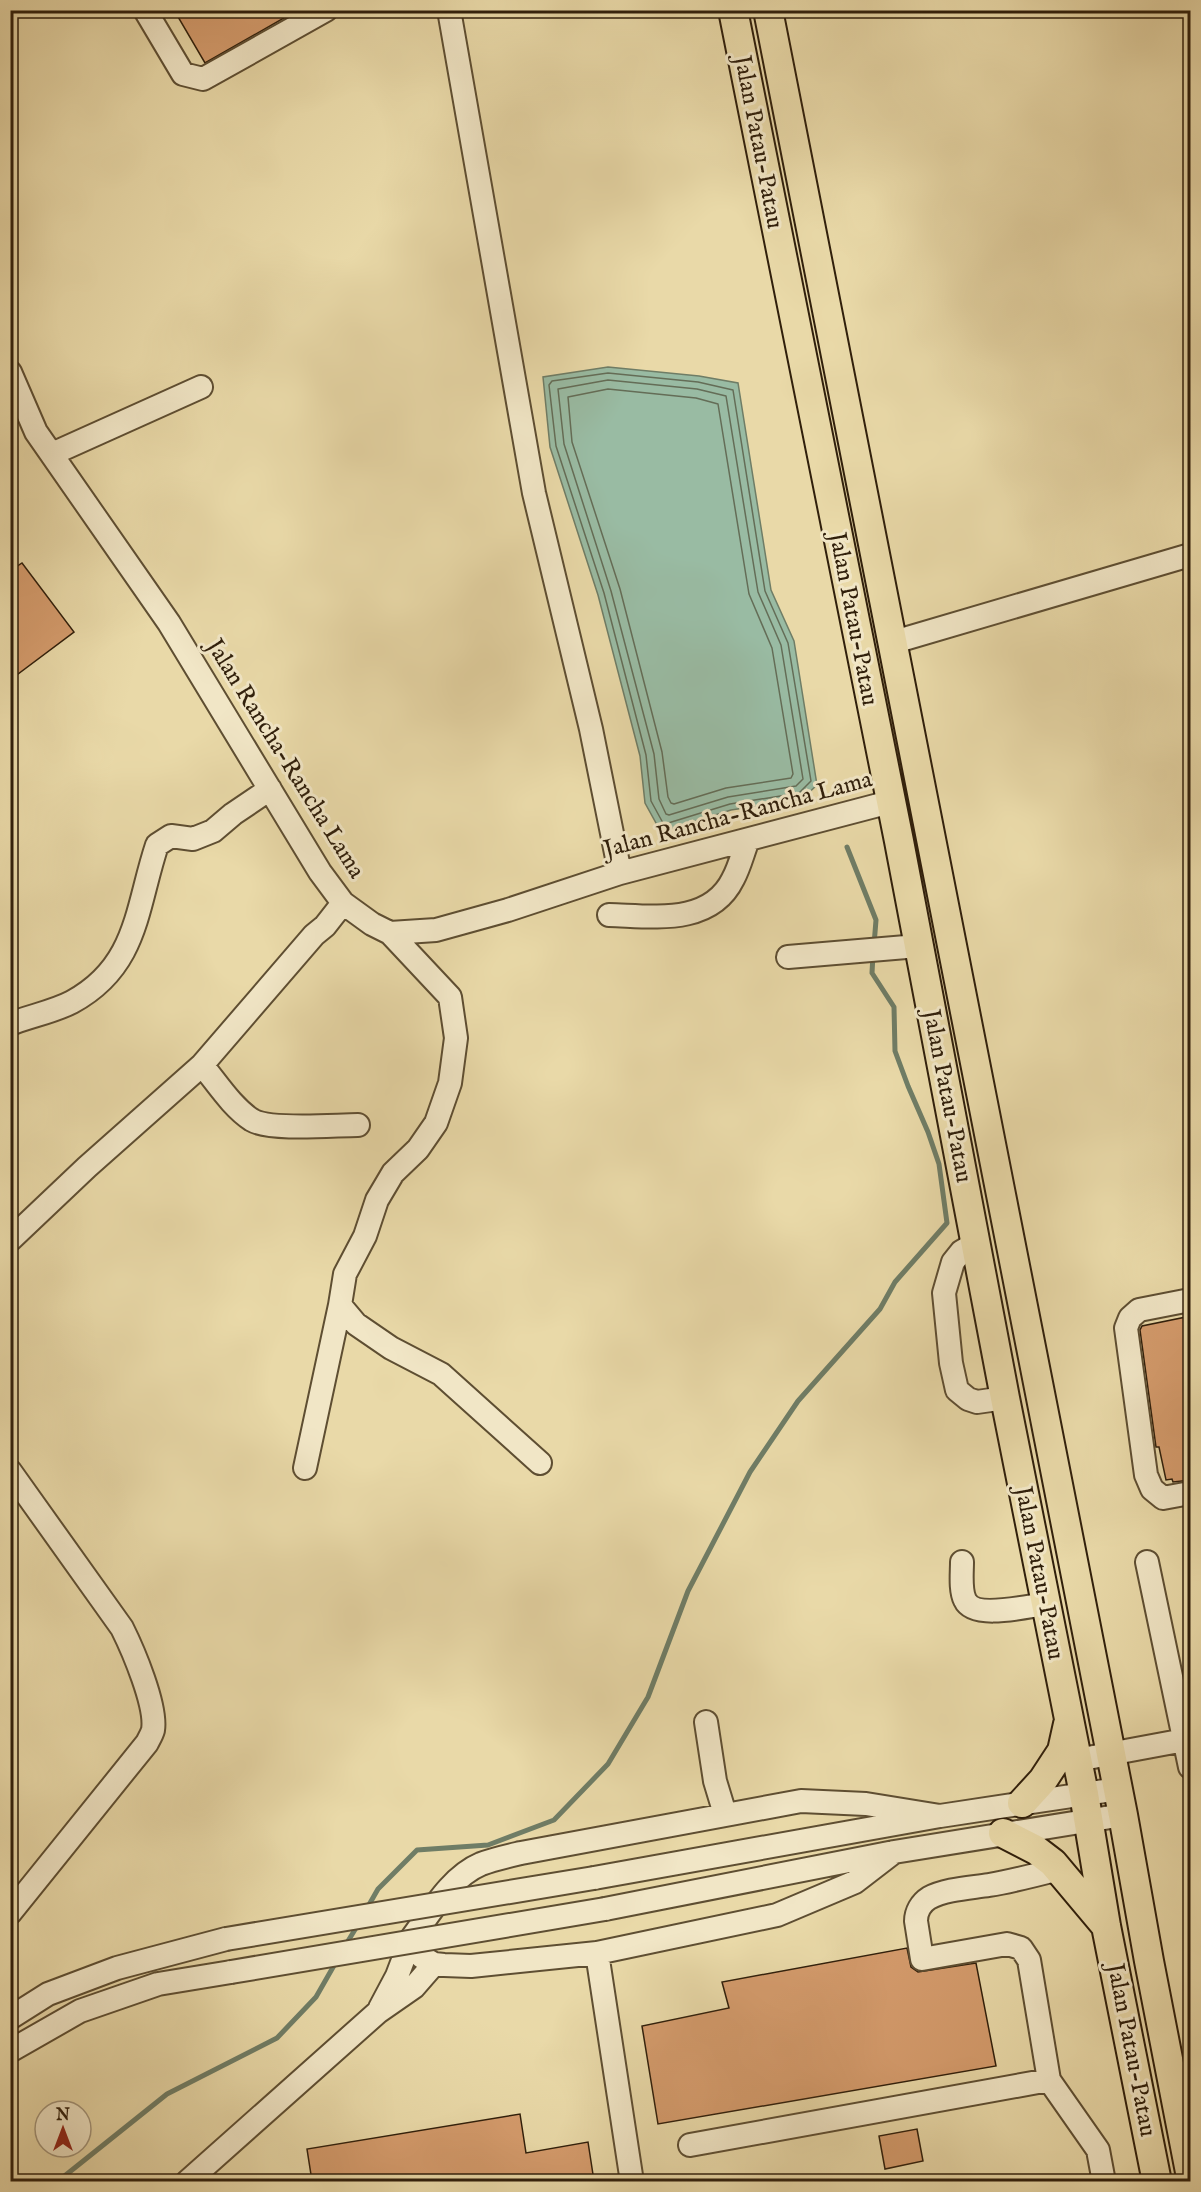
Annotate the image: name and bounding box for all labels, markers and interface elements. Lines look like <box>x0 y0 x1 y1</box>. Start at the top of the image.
street label: Jalan Patau-Patau <box>725 50 790 231</box>
street label: Jalan Patau-Patau <box>820 527 885 708</box>
street label: Jalan Rancha-Rancha Lama <box>197 631 372 885</box>
street label: Jalan Rancha-Rancha Lama <box>597 764 876 867</box>
street label: Jalan Patau-Patau <box>914 1004 979 1185</box>
street label: Jalan Patau-Patau <box>1006 1481 1071 1662</box>
street label: Jalan Patau-Patau <box>1098 1958 1163 2139</box>
north arrow <box>33 2099 93 2159</box>
text: N <box>55 2106 70 2126</box>

